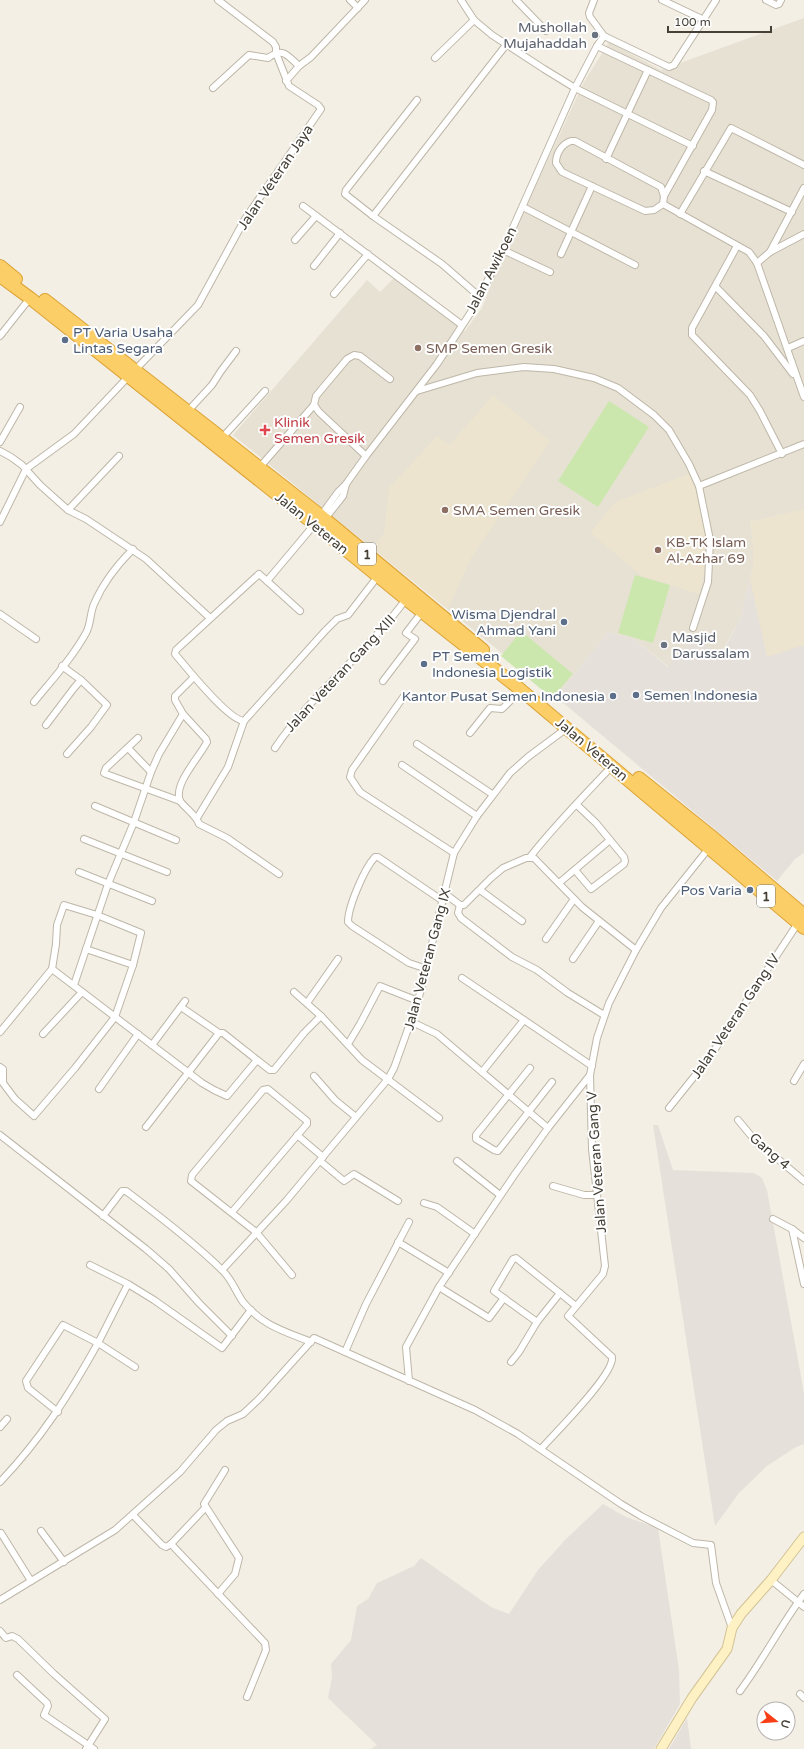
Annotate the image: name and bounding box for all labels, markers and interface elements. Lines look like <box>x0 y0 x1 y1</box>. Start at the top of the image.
scale bar <box>668 8 771 34</box>
text: 100 m <box>674 15 711 29</box>
place label: Mushollah Mujahaddah <box>503 19 587 52</box>
marker: Mushollah Mujahaddah <box>590 30 600 40</box>
street label: Jalan Veteran Jaya <box>234 122 317 233</box>
street label: Jalan Awikoen <box>462 224 521 316</box>
place label: PT Varia Usaha Lintas Segara <box>73 324 173 357</box>
marker: PT Varia Usaha Lintas Segara <box>60 335 70 345</box>
place label: SMP Semen Gresik <box>426 340 553 357</box>
marker: SMP Semen Gresik <box>413 343 423 353</box>
place label: Klinik Semen Gresik <box>274 414 365 447</box>
marker: Klinik Semen Gresik <box>259 424 271 436</box>
street label: Jalan Veteran <box>271 489 352 558</box>
place label: SMA Semen Gresik <box>453 502 581 519</box>
marker: SMA Semen Gresik <box>440 505 450 515</box>
place label: KB-TK Islam Al-Azhar 69 <box>666 534 746 567</box>
road number: 1 <box>358 543 376 565</box>
marker: KB-TK Islam Al-Azhar 69 <box>653 545 663 555</box>
place label: Wisma Djendral Ahmad Yani <box>451 606 556 639</box>
street label: Jalan Veteran Gang XIII <box>282 611 399 736</box>
marker: Wisma Djendral Ahmad Yani <box>559 617 569 627</box>
place label: Masjid Darussalam <box>672 629 750 662</box>
marker: Masjid Darussalam <box>659 640 669 650</box>
place label: PT Semen Indonesia Logistik <box>432 648 552 681</box>
marker: PT Semen Indonesia Logistik <box>419 659 429 669</box>
place label: Semen Indonesia <box>644 687 758 704</box>
place label: Kantor Pusat Semen Indonesia <box>402 688 605 705</box>
marker: Semen Indonesia <box>631 690 641 700</box>
marker: Kantor Pusat Semen Indonesia <box>608 691 618 701</box>
street label: Jalan Veteran <box>552 714 632 785</box>
place label: Pos Varia <box>680 882 742 899</box>
marker: Pos Varia <box>745 885 755 895</box>
road number: 1 <box>757 885 775 907</box>
street label: Jalan Veteran Gang IX <box>400 886 455 1032</box>
street label: Jalan Veteran Gang IV <box>687 951 784 1082</box>
street label: Jalan Veteran Gang V <box>583 1090 610 1234</box>
street label: Gang 4 <box>746 1129 794 1174</box>
north arrow <box>756 1701 796 1741</box>
text: U <box>778 1718 793 1730</box>

